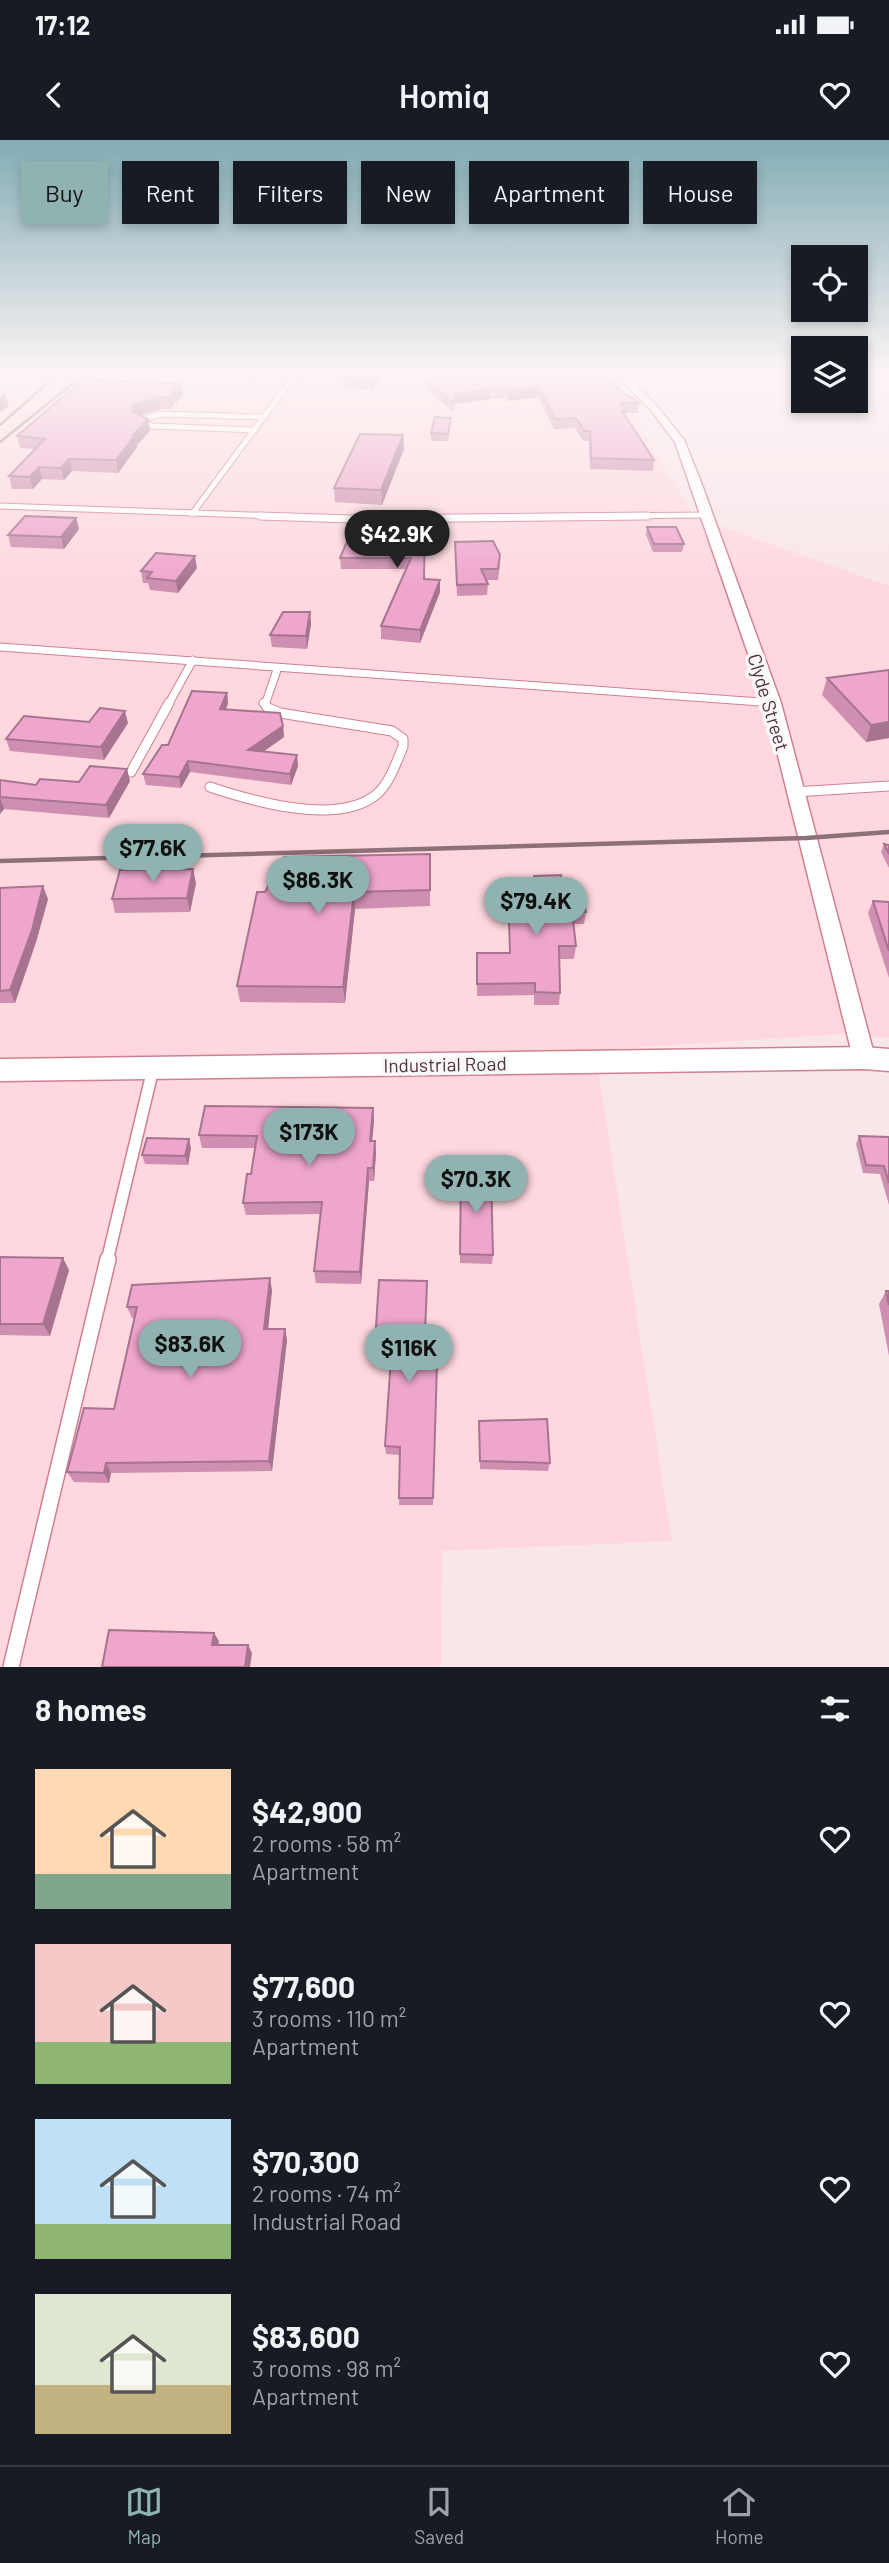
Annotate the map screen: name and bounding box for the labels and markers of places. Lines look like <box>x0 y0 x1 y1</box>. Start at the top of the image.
pin: $42.9K <box>340 510 454 570</box>
pin: $77.6K <box>96 824 210 884</box>
pin: $86.3K <box>261 856 375 916</box>
pin: $79.4K <box>479 878 593 937</box>
pin: $173K <box>260 1108 358 1168</box>
pin: $70.3K <box>419 1156 533 1215</box>
pin: $83.6K <box>133 1320 247 1380</box>
pin: $116K <box>360 1324 458 1384</box>

